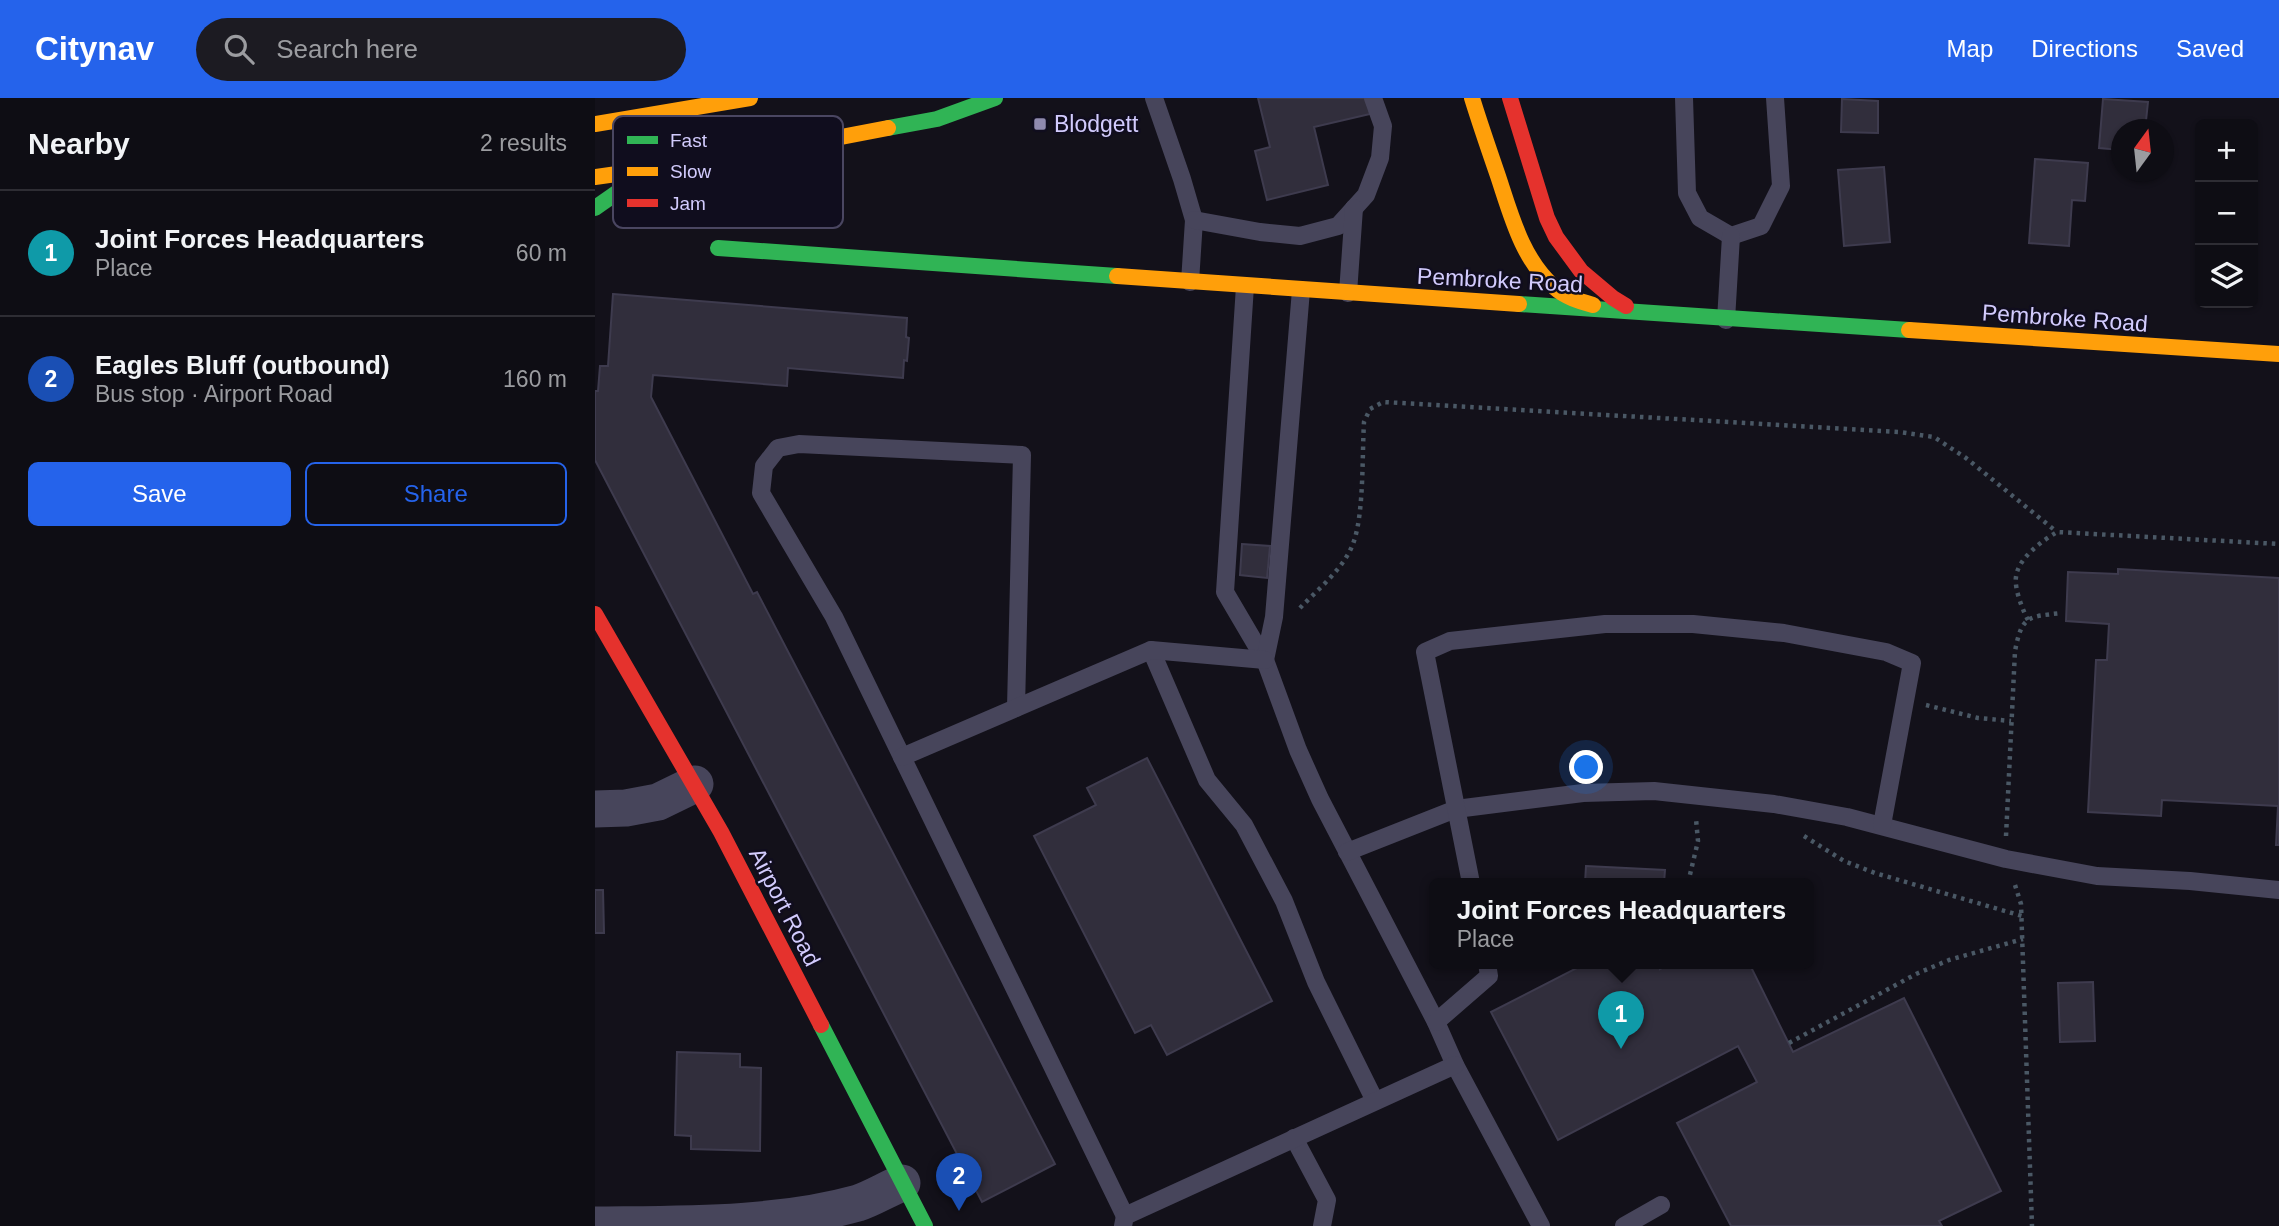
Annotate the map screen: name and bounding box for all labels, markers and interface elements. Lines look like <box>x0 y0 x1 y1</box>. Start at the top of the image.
search box <box>196 18 686 81</box>
text: Citynav <box>35 30 154 67</box>
icon: search <box>220 30 258 68</box>
text: Search here <box>276 34 418 64</box>
text: Map <box>1947 35 1993 62</box>
text: Directions <box>2031 35 2138 62</box>
text: Saved <box>2176 35 2244 62</box>
place label: Blodgett <box>1054 111 1139 137</box>
legend <box>613 116 843 228</box>
marker: Blodgett <box>1032 116 1048 132</box>
north arrow <box>2111 119 2174 182</box>
map controls <box>2195 119 2258 308</box>
button: + <box>2195 119 2258 182</box>
text: Nearby <box>28 127 130 160</box>
text: 2 results <box>480 130 567 156</box>
text: Fast <box>670 130 708 151</box>
text: Slow <box>670 161 711 182</box>
button: − <box>2195 182 2258 245</box>
text: Jam <box>670 193 706 214</box>
text: Joint Forces Headquarters <box>95 224 424 254</box>
text: 1 <box>45 240 57 266</box>
text: 60 m <box>516 240 567 266</box>
button: layers <box>2195 245 2258 308</box>
text: Place <box>95 255 153 281</box>
street label: Pembroke Road <box>1416 263 1584 297</box>
street label: Pembroke Road <box>1981 299 2149 337</box>
text: Eagles Bluff (outbound) <box>95 350 390 380</box>
text: 2 <box>45 366 57 392</box>
text: 160 m <box>503 366 567 392</box>
text: Bus stop · Airport Road <box>95 381 333 407</box>
button: Save <box>28 462 291 526</box>
button: Share <box>305 462 567 526</box>
your location <box>1569 750 1603 784</box>
street label: Airport Road <box>744 844 826 970</box>
popup <box>1429 878 1814 969</box>
text: Joint Forces Headquarters <box>1457 895 1786 925</box>
text: Place <box>1457 926 1514 952</box>
pin: 1 <box>1598 991 1644 1049</box>
pin: 2 <box>936 1153 982 1211</box>

